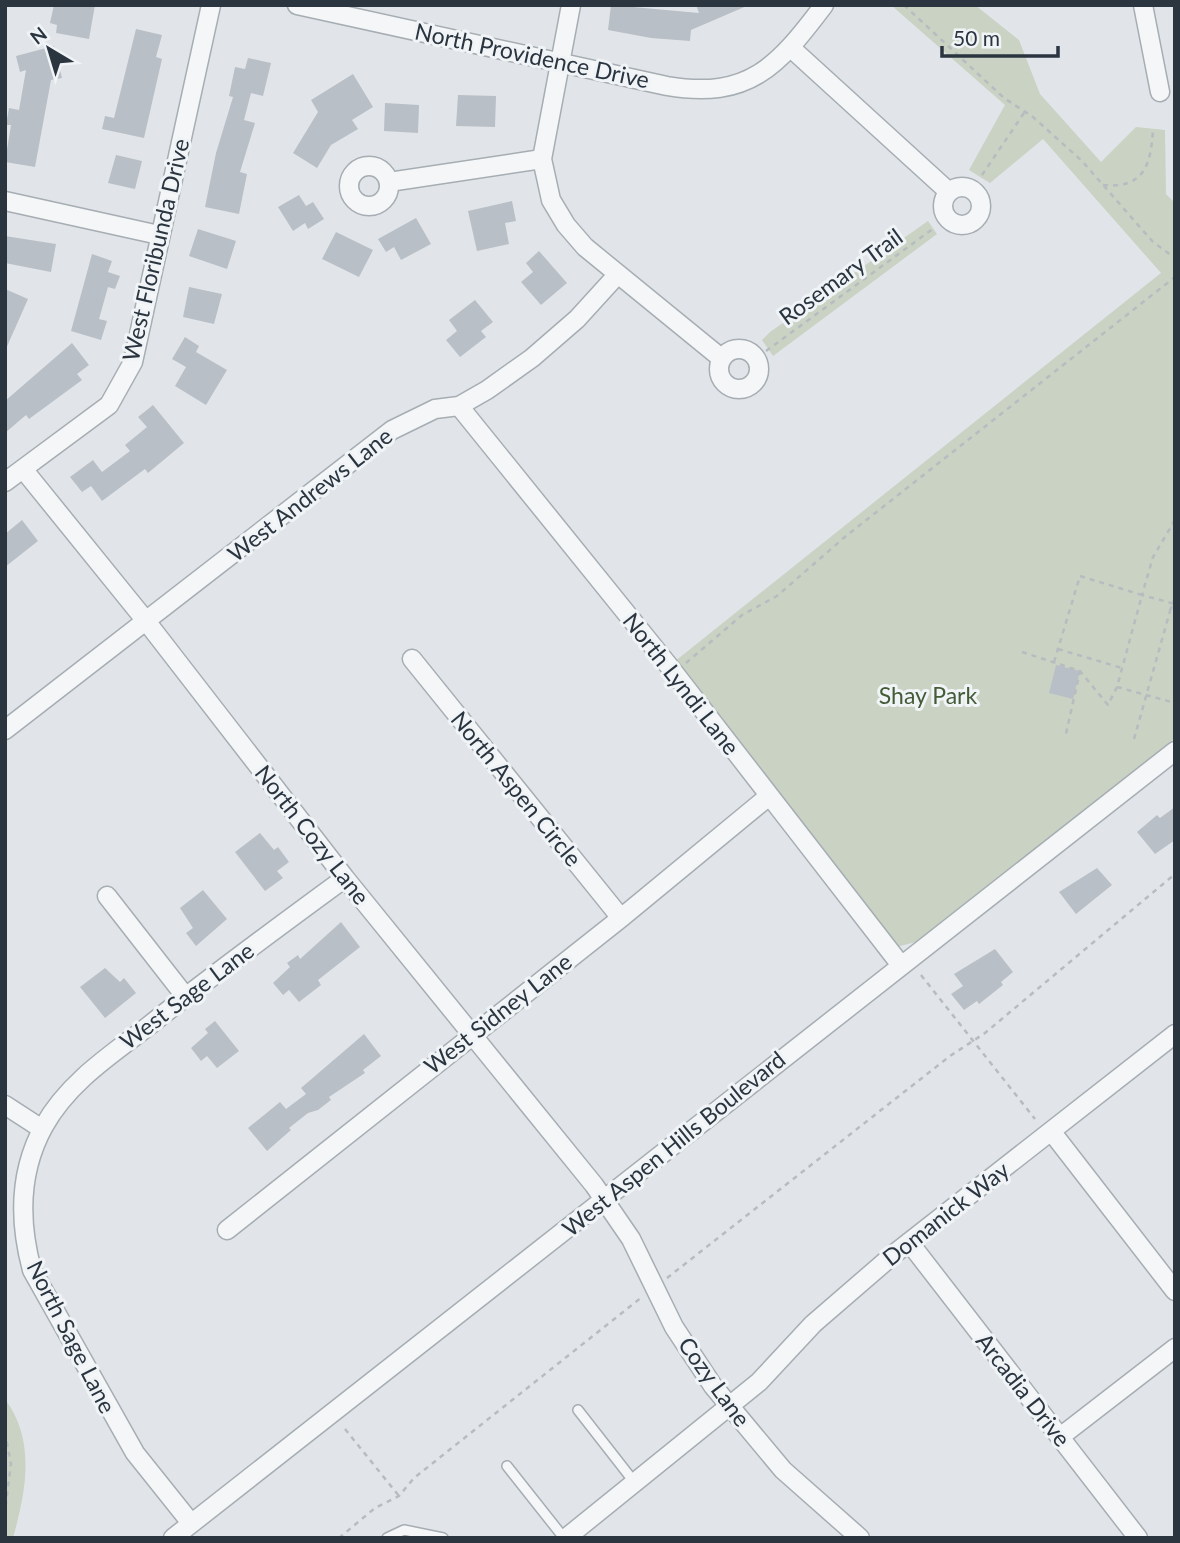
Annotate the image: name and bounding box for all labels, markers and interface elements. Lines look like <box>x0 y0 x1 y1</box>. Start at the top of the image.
north arrow <box>14 14 84 84</box>
scale bar <box>942 14 1058 58</box>
street label: North Providence Drive <box>413 17 652 94</box>
text: N <box>25 22 51 49</box>
text: 50 m <box>953 25 1000 50</box>
street label: West Floribunda Drive <box>116 136 194 364</box>
street label: Rosemary Trail <box>773 222 908 330</box>
street label: West Andrews Lane <box>221 421 397 567</box>
street label: North Lyndi Lane <box>618 607 746 760</box>
park label: Shay Park <box>879 681 978 709</box>
street label: North Aspen Circle <box>446 705 588 872</box>
street label: North Cozy Lane <box>250 759 376 910</box>
street label: West Sage Lane <box>114 936 259 1055</box>
street label: West Sidney Lane <box>418 947 577 1080</box>
street label: West Aspen Hills Boulevard <box>556 1045 790 1242</box>
street label: Domanick Way <box>877 1155 1014 1271</box>
street label: North Sage Lane <box>21 1256 122 1417</box>
street label: Arcadia Drive <box>971 1327 1077 1452</box>
street label: Cozy Lane <box>673 1331 757 1432</box>

